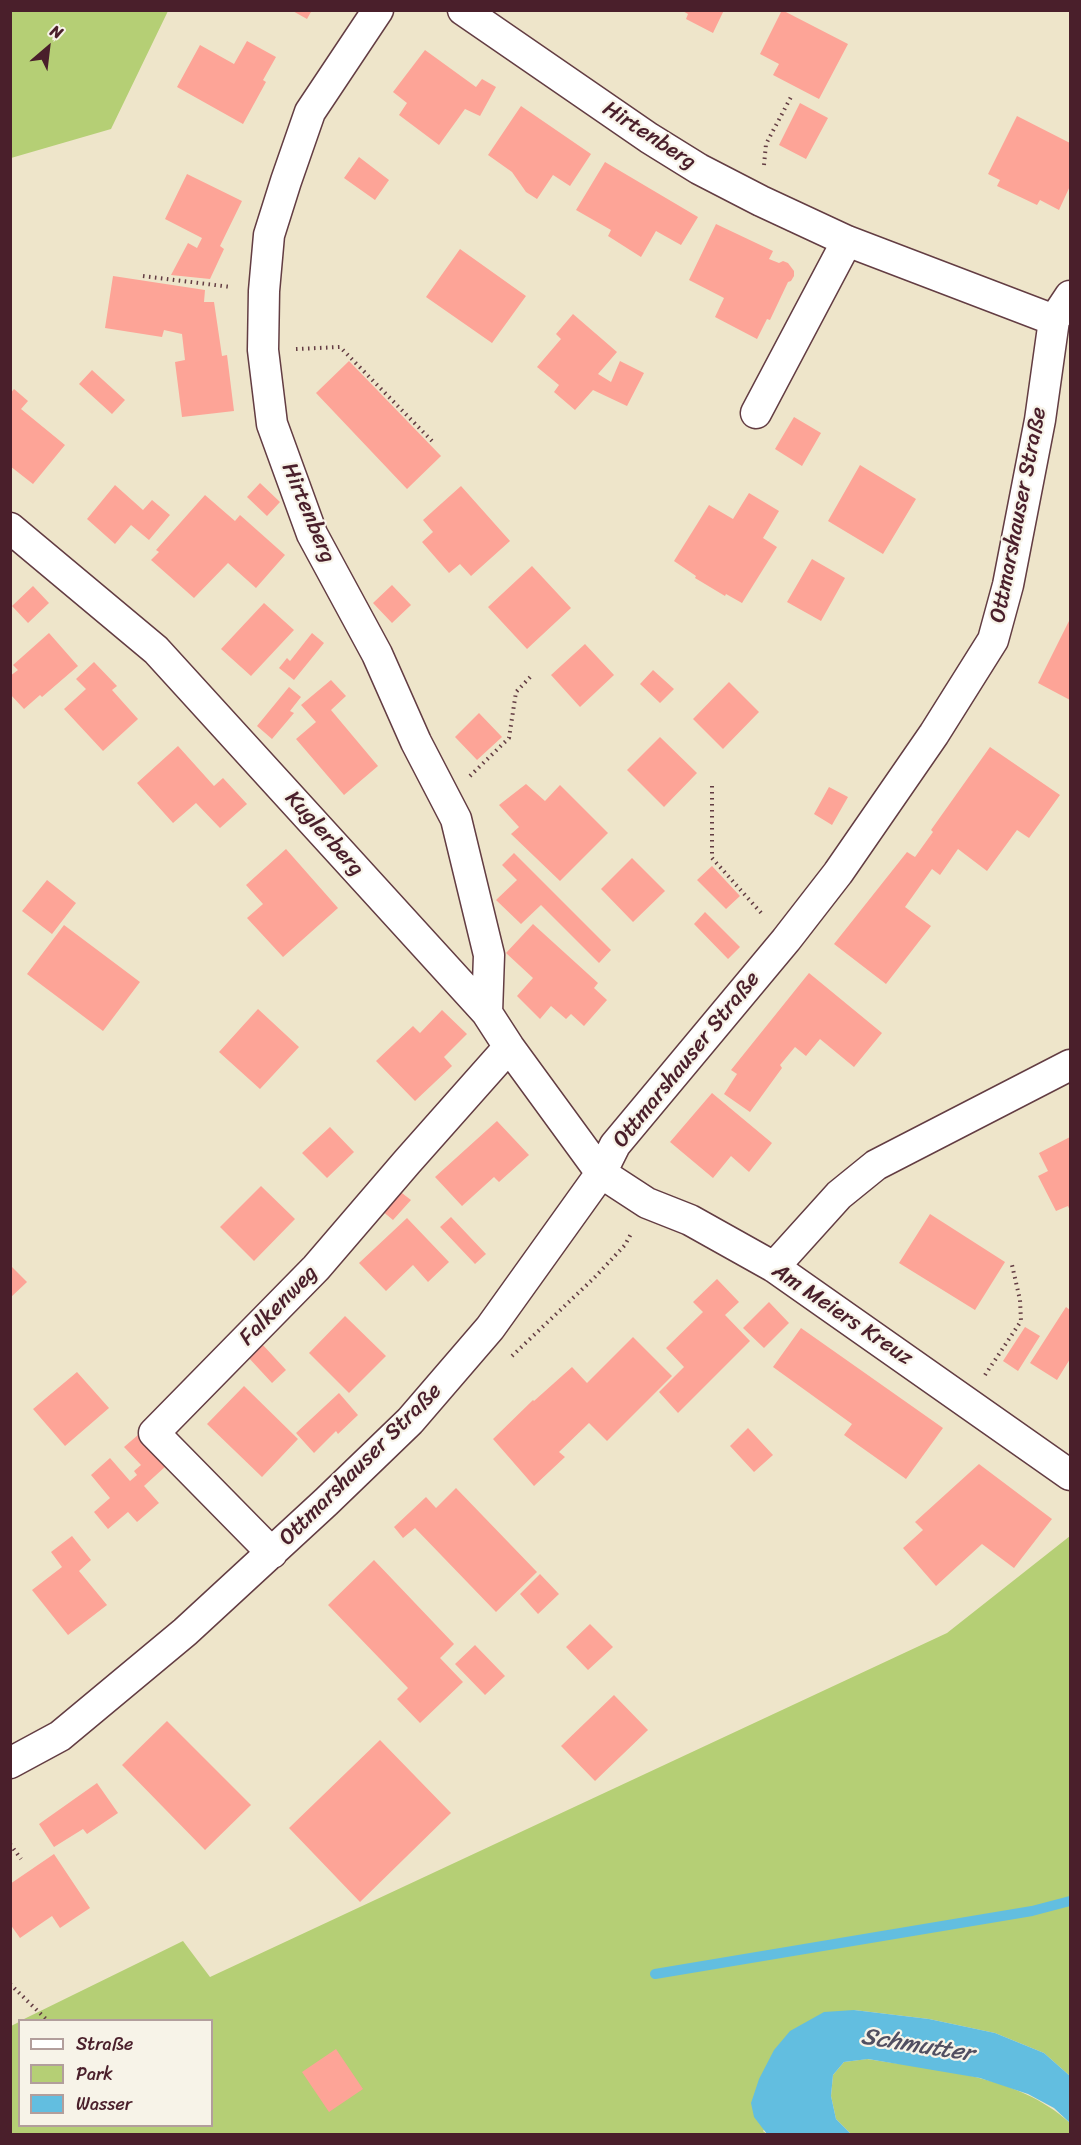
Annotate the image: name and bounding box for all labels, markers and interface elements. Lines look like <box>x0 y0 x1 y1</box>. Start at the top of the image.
text: N <box>45 16 68 47</box>
north arrow <box>18 18 78 78</box>
street label: Hirtenberg <box>597 96 701 176</box>
street label: Ottmarshauser Straße <box>985 405 1053 625</box>
street label: Hirtenberg <box>275 459 341 567</box>
street label: Kuglerberg <box>279 786 369 882</box>
street label: Ottmarshauser Straße <box>608 967 766 1153</box>
street label: Am Meiers Kreuz <box>767 1258 917 1372</box>
street label: Falkenweg <box>234 1260 324 1352</box>
street label: Ottmarshauser Straße <box>274 1378 448 1552</box>
legend <box>18 2019 213 2127</box>
water label: Schmutter <box>859 2023 975 2069</box>
text: Straße <box>76 2028 133 2060</box>
text: Park <box>76 2058 113 2090</box>
text: Wasser <box>76 2088 132 2120</box>

